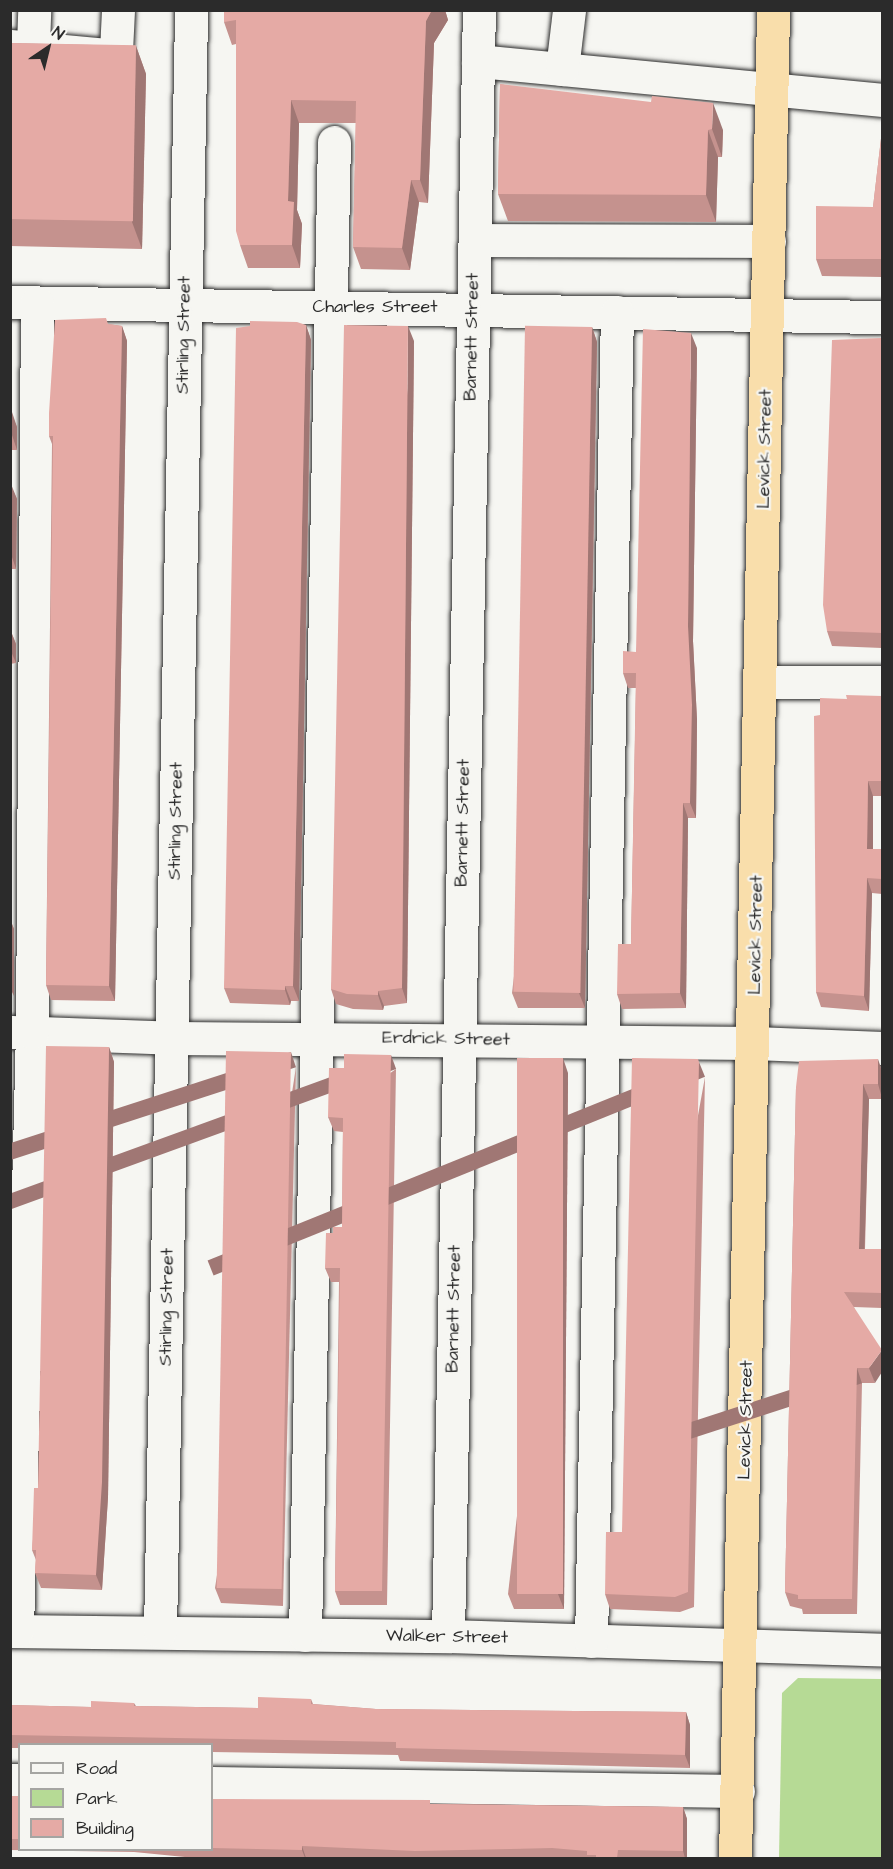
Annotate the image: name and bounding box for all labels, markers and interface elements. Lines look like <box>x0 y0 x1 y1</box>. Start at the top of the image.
north arrow <box>18 18 78 78</box>
text: N <box>48 21 69 45</box>
street label: Barnett Street <box>460 273 484 401</box>
street label: Stirling Street <box>172 276 196 394</box>
street label: Charles Street <box>312 296 438 318</box>
street label: Levick Street <box>753 389 777 509</box>
street label: Barnett Street <box>451 759 475 887</box>
street label: Stirling Street <box>164 762 188 880</box>
street label: Levick Street <box>744 875 768 995</box>
street label: Erdrick Street <box>382 1027 510 1051</box>
street label: Barnett Street <box>442 1245 466 1373</box>
street label: Stirling Street <box>155 1248 179 1366</box>
street label: Levick Street <box>734 1360 758 1480</box>
street label: Walker Street <box>386 1625 508 1649</box>
legend <box>18 1743 213 1851</box>
text: Road <box>76 1756 117 1781</box>
text: Park <box>76 1786 118 1811</box>
text: Building <box>76 1816 134 1841</box>

